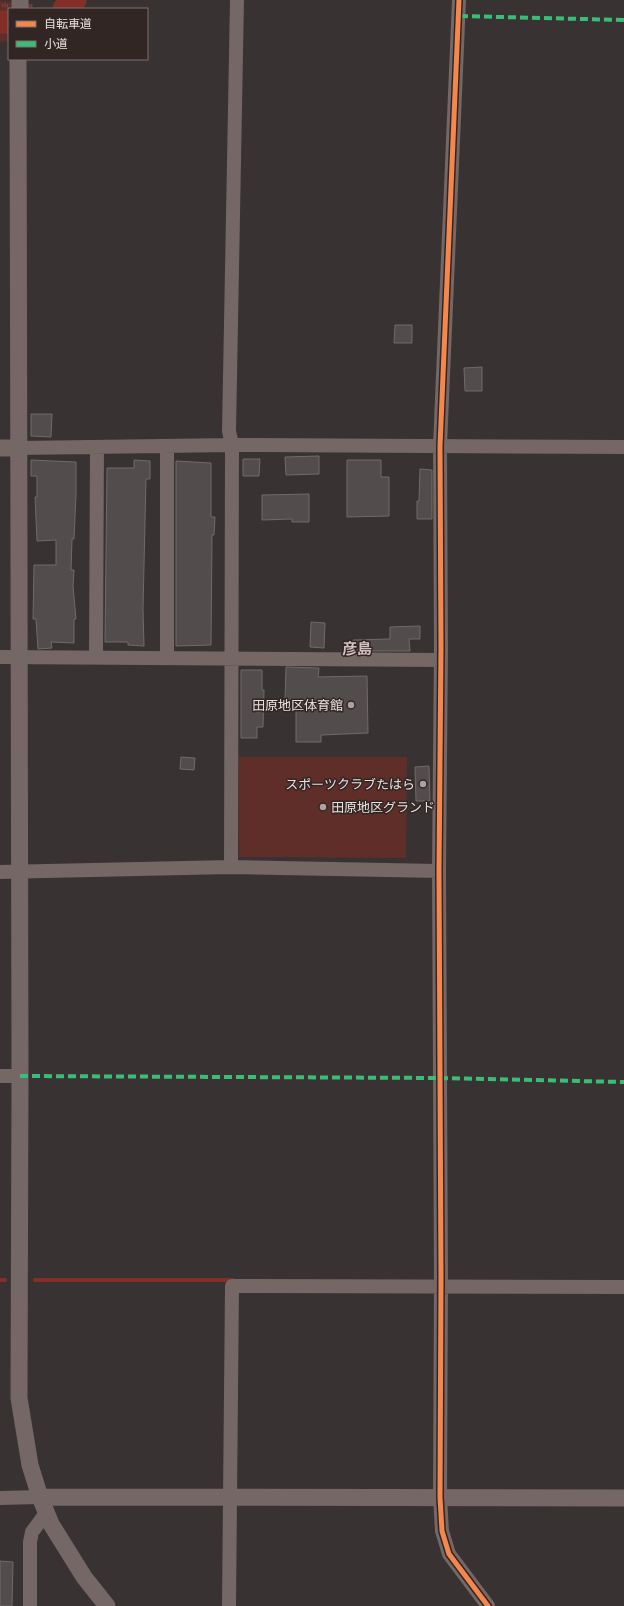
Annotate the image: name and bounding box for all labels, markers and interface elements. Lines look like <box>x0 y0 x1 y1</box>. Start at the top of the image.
legend <box>8 8 148 60</box>
text: 自転車道 <box>44 16 92 31</box>
text: 小道 <box>44 36 68 51</box>
district label: 彦島 <box>342 639 372 657</box>
place label: 田原地区体育館 <box>252 697 343 713</box>
marker: 田原地区体育館 <box>346 700 356 710</box>
place label: スポーツクラブたはら <box>285 776 415 792</box>
marker: スポーツクラブたはら <box>418 779 428 789</box>
place label: 田原地区グランド <box>331 799 435 815</box>
marker: 田原地区グランド <box>318 802 328 812</box>

